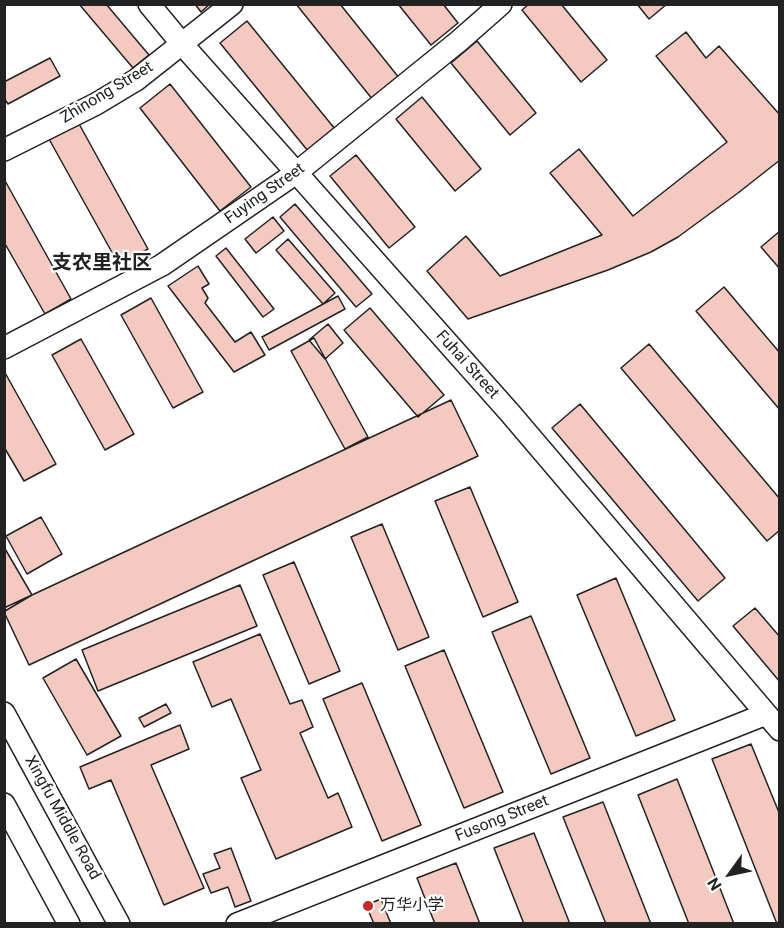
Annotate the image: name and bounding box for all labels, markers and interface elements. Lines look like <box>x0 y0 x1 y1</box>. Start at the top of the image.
street label: Zhinong Street <box>57 58 157 128</box>
street label: Fuying Street <box>221 159 309 229</box>
district label: 支农里社区 <box>52 252 152 276</box>
street label: Fuhai Street <box>431 327 503 403</box>
street label: Xingfu Middle Road <box>20 753 104 883</box>
street label: Fusong Street <box>453 792 551 846</box>
north arrow <box>700 844 760 904</box>
text: N <box>703 874 726 894</box>
place label: 万华小学 <box>380 896 444 916</box>
marker: 万华小学 <box>361 899 375 913</box>

